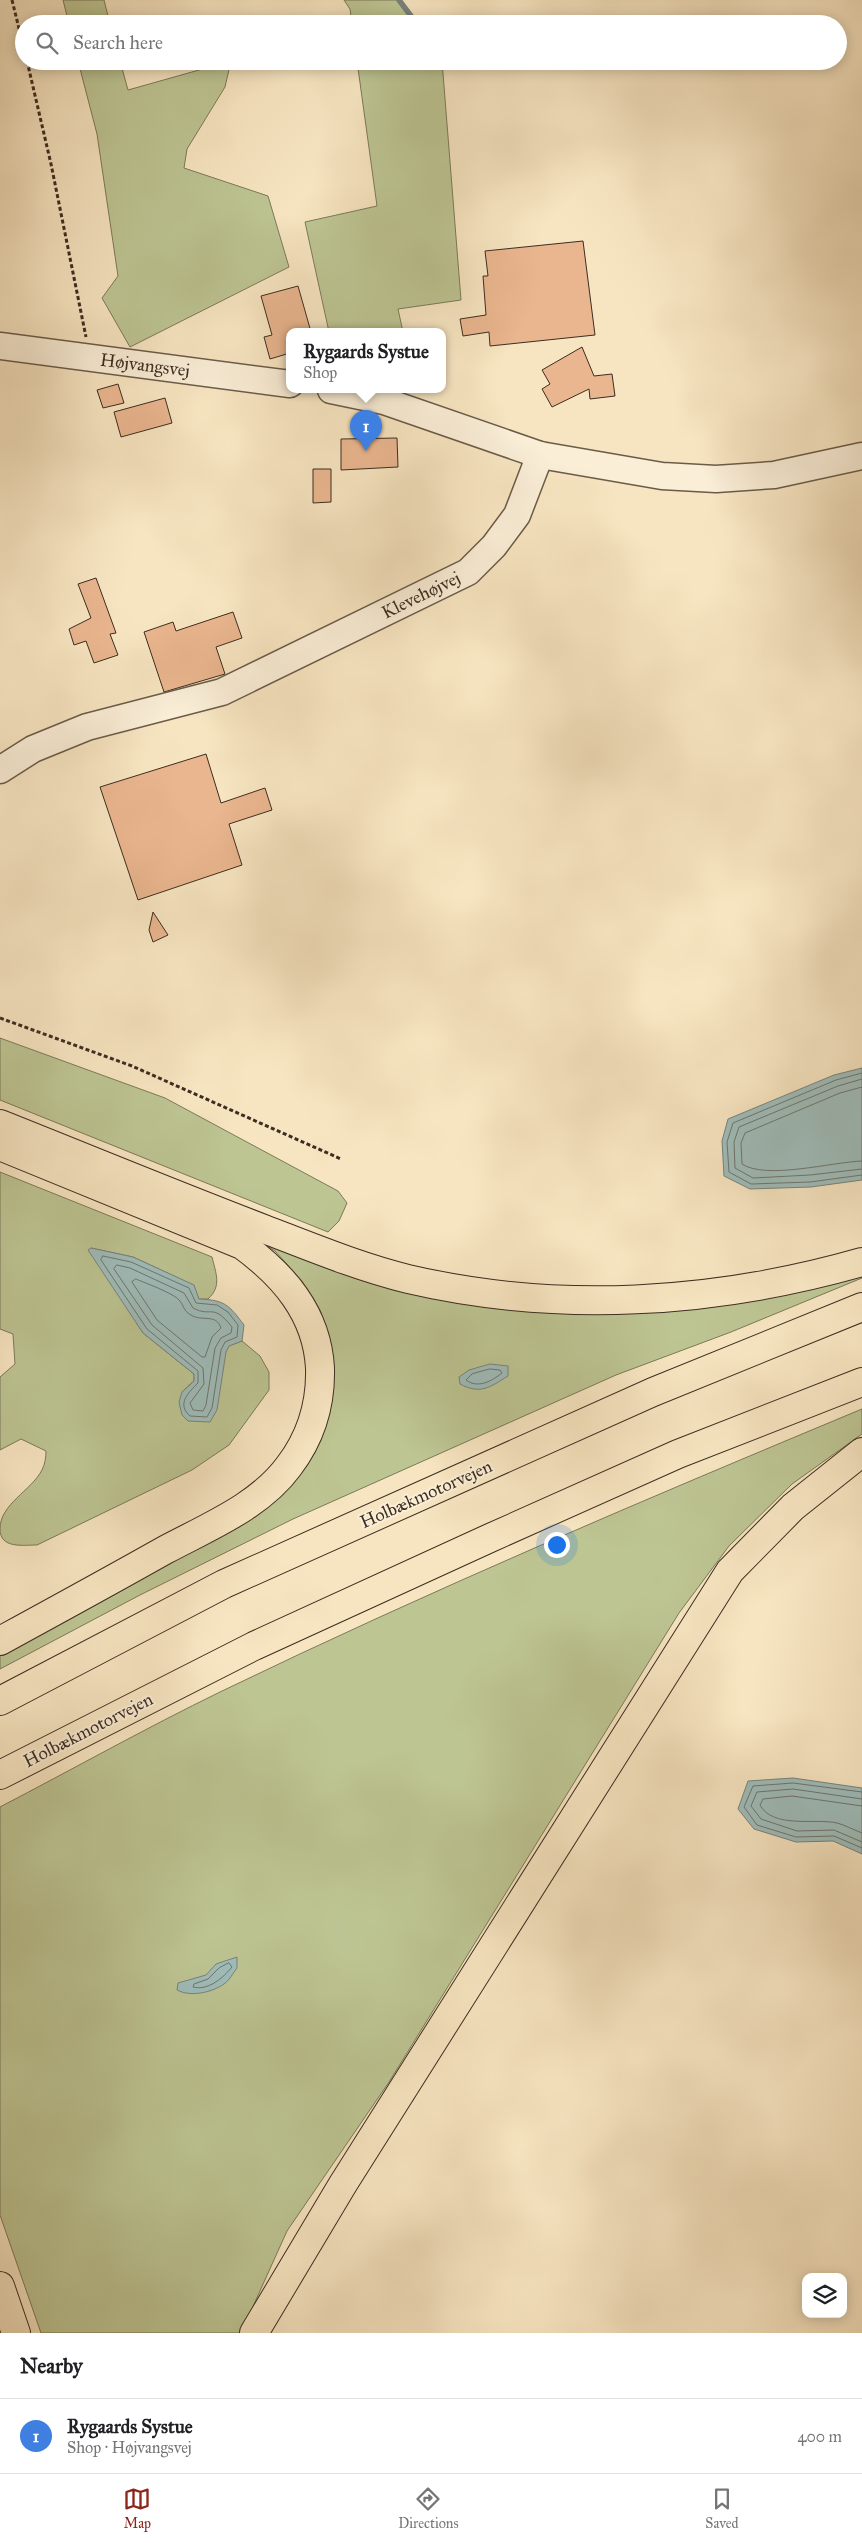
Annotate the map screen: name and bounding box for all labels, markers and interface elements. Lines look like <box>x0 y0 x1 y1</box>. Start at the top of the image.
search box <box>15 15 847 70</box>
icon: search <box>33 29 61 57</box>
text: Search here <box>73 31 163 54</box>
popup <box>286 328 446 393</box>
text: Rygaards Systue <box>303 340 429 363</box>
street label: Højvangsvej <box>99 349 191 382</box>
text: Shop <box>303 363 337 382</box>
pin: 1 <box>350 410 382 451</box>
street label: Klevehøjvej <box>378 567 464 623</box>
street label: Holbækmotorvejen <box>356 1455 496 1533</box>
your location <box>544 1532 570 1558</box>
street label: Holbækmotorvejen <box>20 1688 157 1772</box>
map controls <box>802 2273 847 2318</box>
button: layers <box>802 2273 847 2318</box>
text: Nearby <box>20 2353 83 2379</box>
text: Rygaards Systue <box>67 2415 193 2438</box>
text: 1 <box>33 2427 39 2446</box>
text: 400 m <box>798 2427 842 2446</box>
text: Shop · Højvangsvej <box>67 2438 192 2457</box>
tab: Map <box>123 2485 151 2532</box>
tab: Directions <box>398 2485 459 2532</box>
tab: Saved <box>705 2485 739 2532</box>

